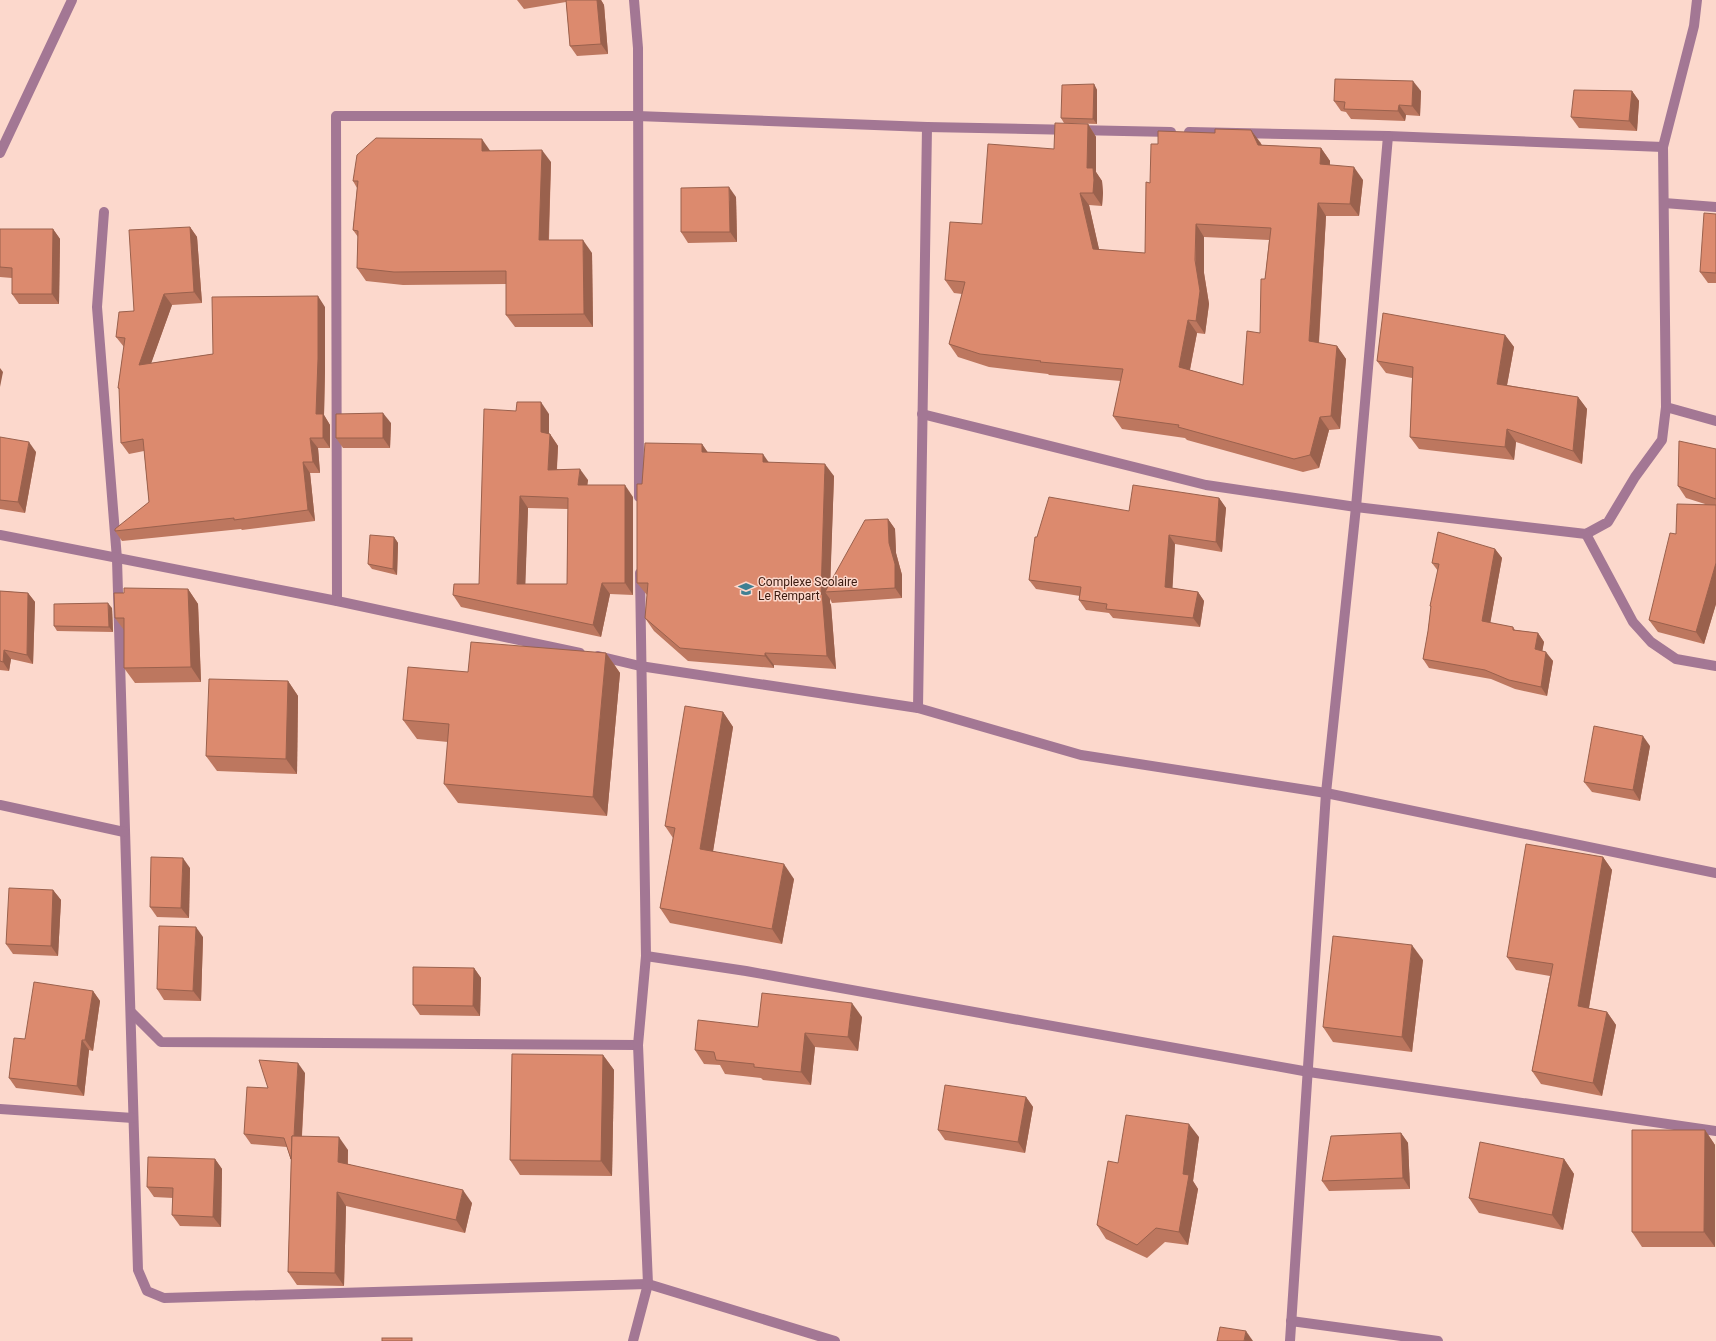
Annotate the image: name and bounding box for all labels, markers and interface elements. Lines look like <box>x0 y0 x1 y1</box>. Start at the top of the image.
place label: Complexe Scolaire Le Rempart <box>758 575 857 603</box>
school or university icon: Complexe Scolaire Le Rempart <box>737 580 755 598</box>

